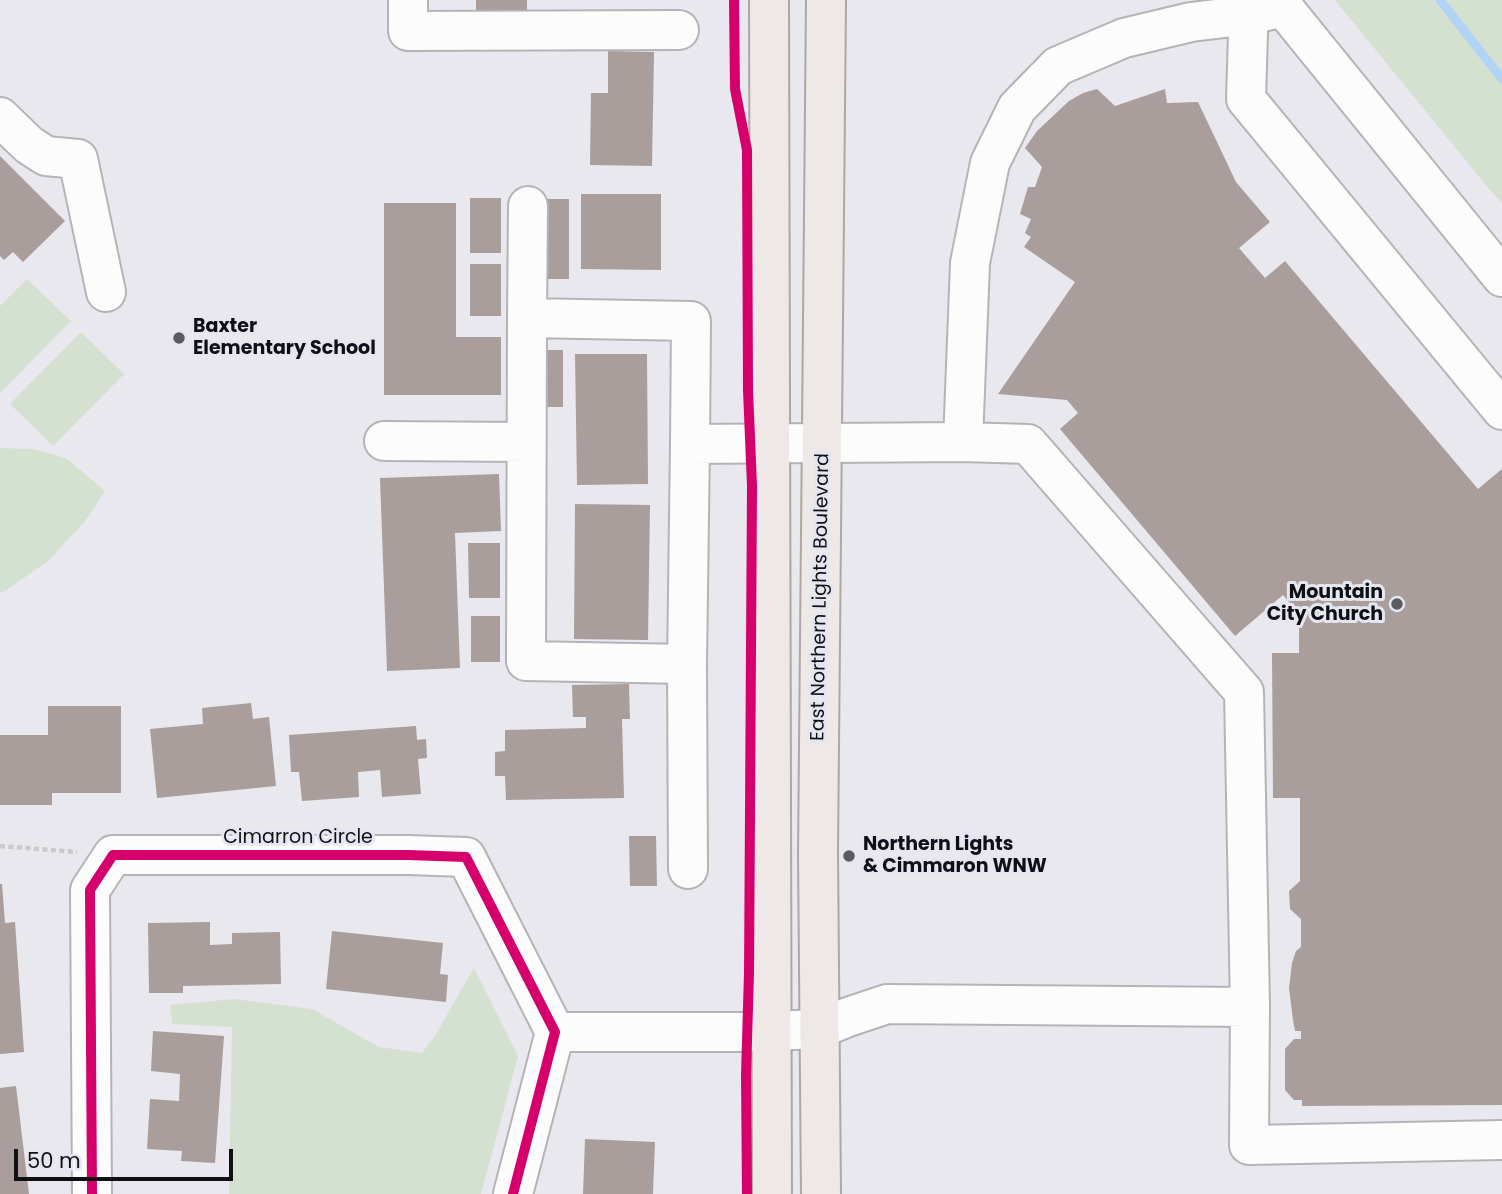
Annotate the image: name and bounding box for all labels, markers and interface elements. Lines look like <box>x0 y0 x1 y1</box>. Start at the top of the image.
place label: Baxter Elementary School <box>193 316 376 360</box>
marker: Baxter Elementary School <box>171 330 187 346</box>
street label: East Northern Lights Boulevard <box>807 453 835 741</box>
place label: Mountain City Church <box>1267 582 1383 626</box>
marker: Mountain City Church <box>1389 596 1405 612</box>
street label: Cimarron Circle <box>223 827 373 849</box>
place label: Northern Lights & Cimmaron WNW <box>863 834 1047 878</box>
marker: Northern Lights & Cimmaron WNW <box>841 848 857 864</box>
scale bar <box>18 1134 236 1178</box>
text: 50 m <box>27 1146 81 1175</box>

